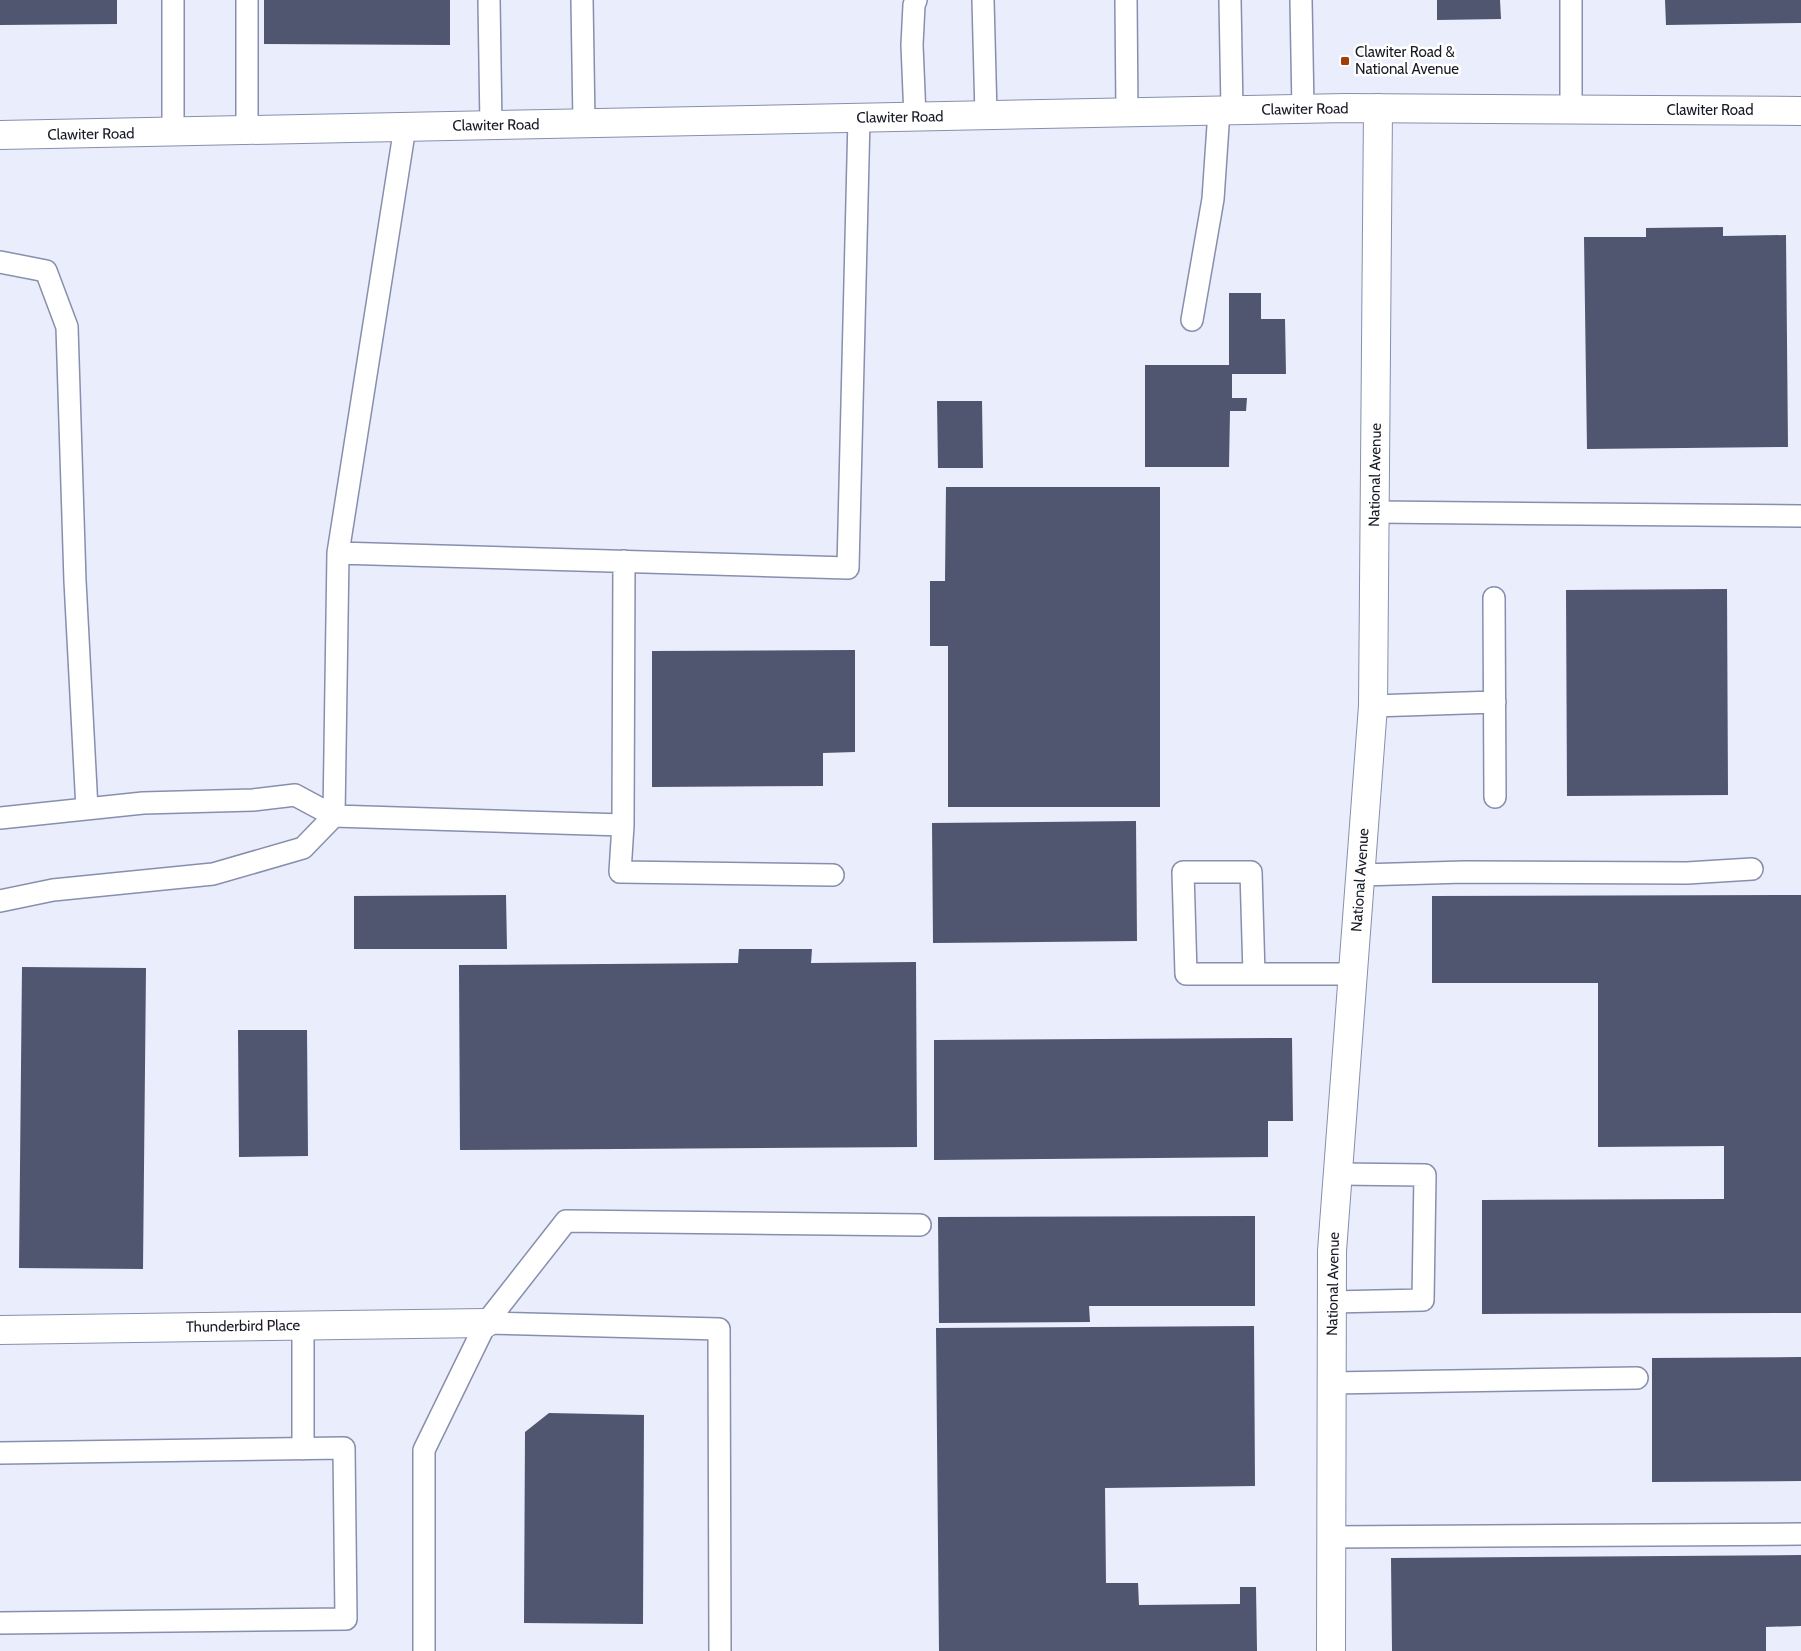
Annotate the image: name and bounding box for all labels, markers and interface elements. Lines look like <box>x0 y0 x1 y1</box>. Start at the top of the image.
place label: Clawiter Road & National Avenue <box>1355 43 1459 78</box>
marker: Clawiter Road & National Avenue <box>1339 55 1351 67</box>
street label: Clawiter Road <box>1261 99 1349 119</box>
street label: Clawiter Road <box>1666 101 1754 119</box>
street label: Clawiter Road <box>856 107 944 127</box>
street label: Clawiter Road <box>452 115 540 135</box>
street label: Clawiter Road <box>47 124 135 144</box>
street label: National Avenue <box>1365 423 1385 527</box>
street label: National Avenue <box>1347 827 1373 933</box>
street label: National Avenue <box>1323 1232 1343 1336</box>
street label: Thunderbird Place <box>186 1316 301 1336</box>

